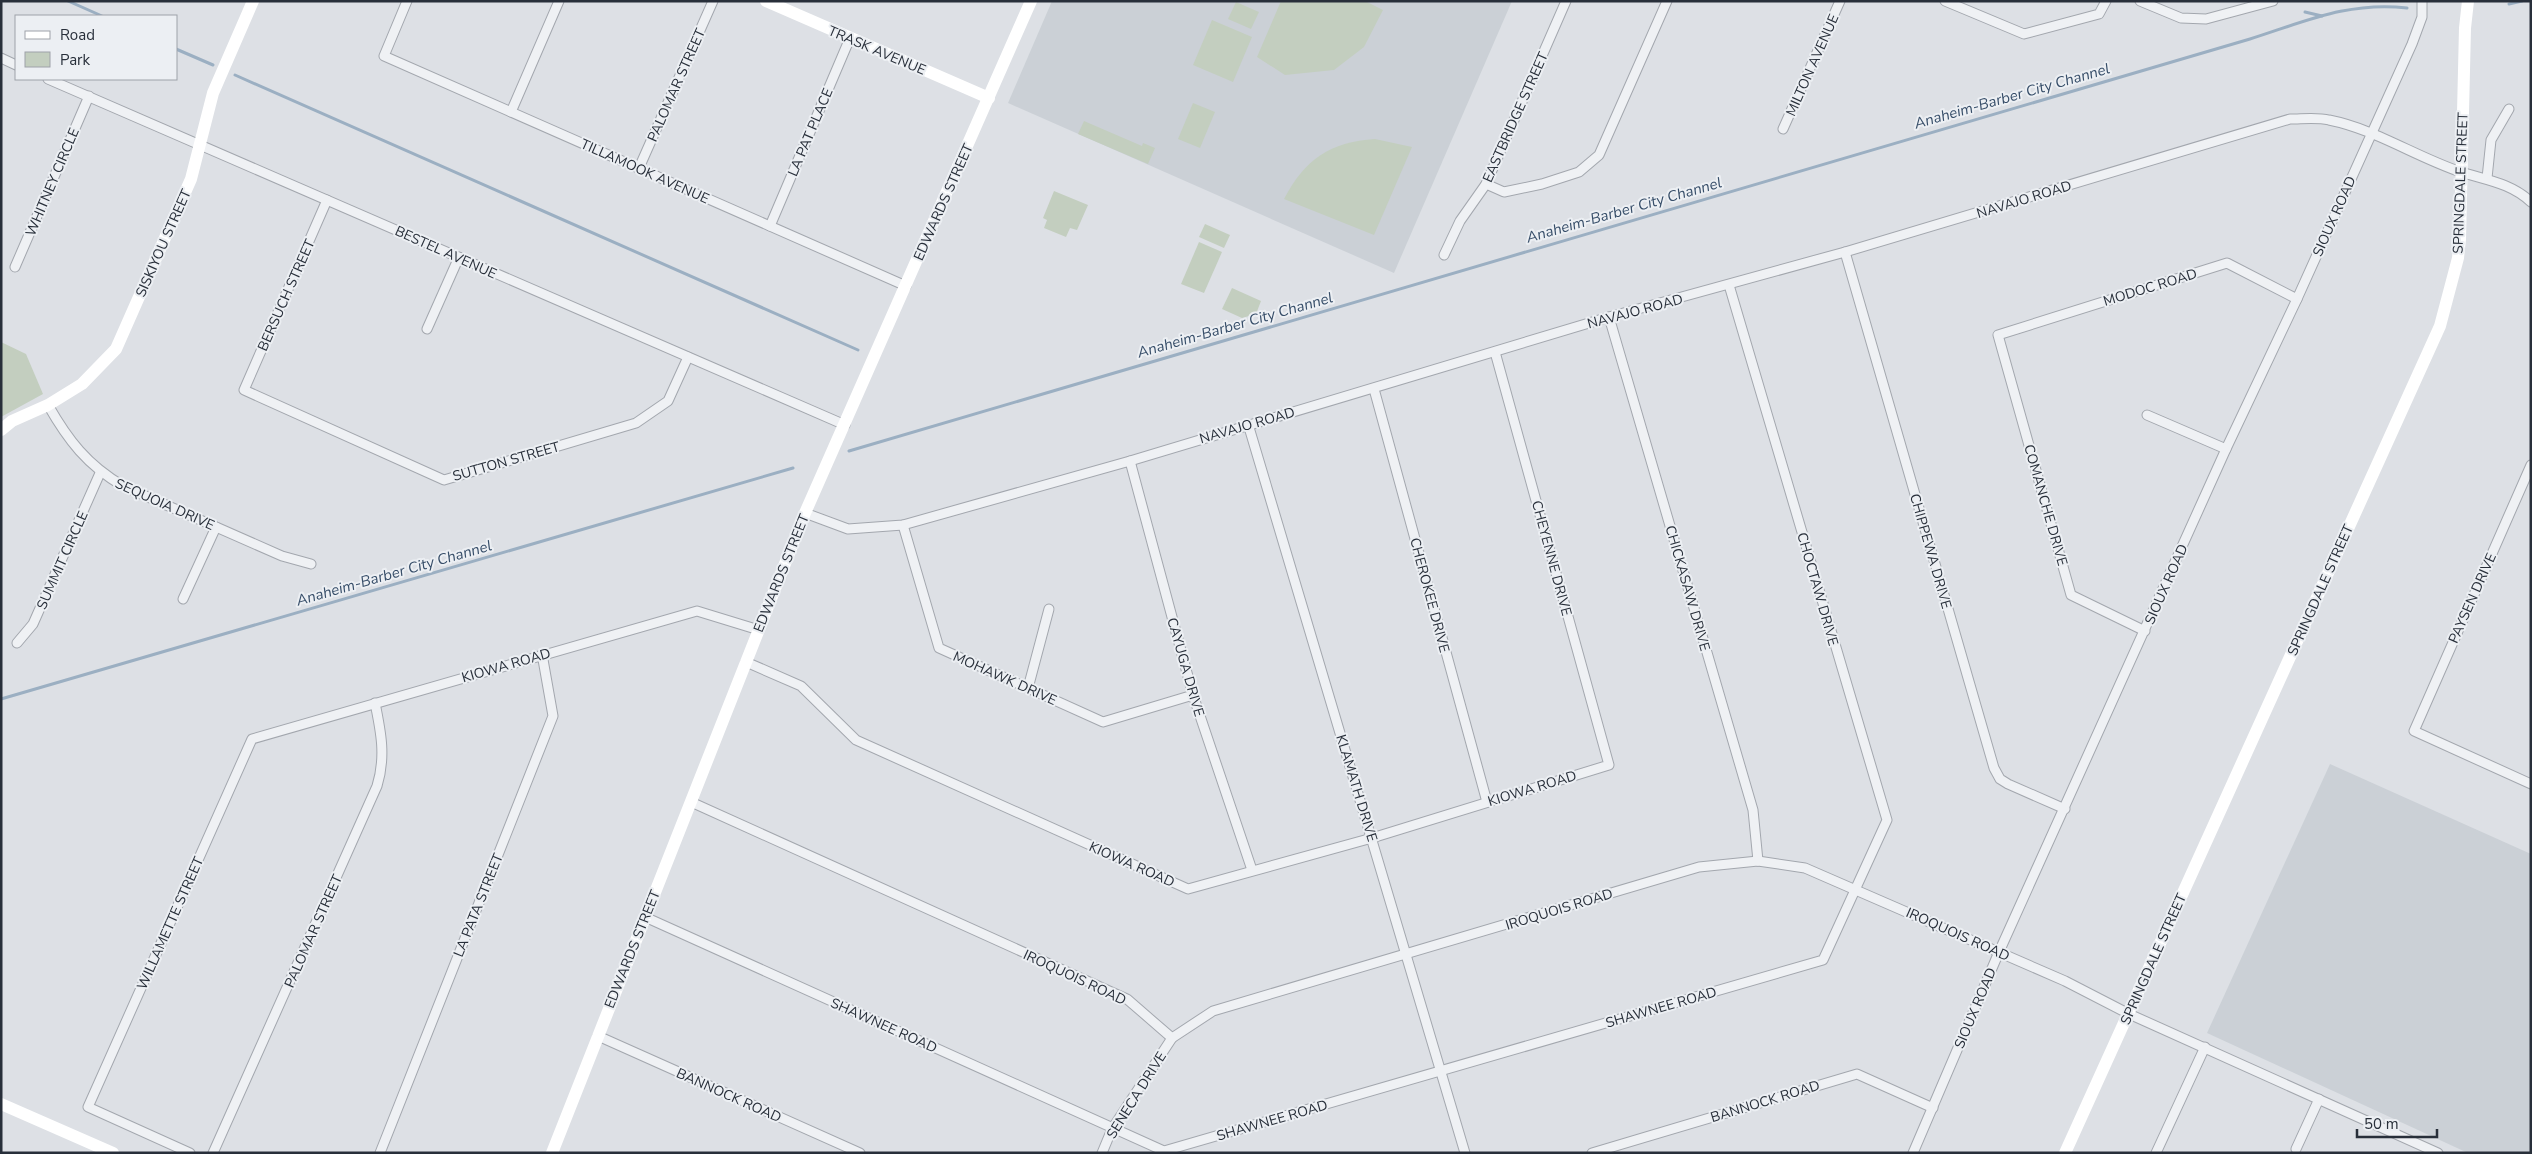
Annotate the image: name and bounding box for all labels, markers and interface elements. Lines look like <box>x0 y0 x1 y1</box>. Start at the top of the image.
street label: MILTON AVENUE <box>1781 11 1843 119</box>
legend <box>15 15 178 80</box>
street label: TRASK AVENUE <box>825 21 929 80</box>
text: Road <box>60 25 95 45</box>
street label: PALOMAR STREET <box>643 25 710 145</box>
street label: EASTBRIDGE STREET <box>1478 49 1553 185</box>
text: Park <box>60 50 90 70</box>
water label: Anaheim-Barber City Channel <box>1911 58 2112 134</box>
street label: LA PAT PLACE <box>783 85 838 179</box>
street label: SPRINGDALE STREET <box>2449 111 2472 254</box>
street label: WHITNEY CIRCLE <box>21 125 84 239</box>
street label: TILLAMOOK AVENUE <box>577 135 712 208</box>
street label: EDWARDS STREET <box>909 140 978 264</box>
water label: Anaheim-Barber City Channel <box>1523 172 1724 248</box>
street label: SIOUX ROAD <box>2308 173 2361 259</box>
street label: NAVAJO ROAD <box>1974 176 2074 223</box>
street label: SISKIYOU STREET <box>131 186 196 300</box>
street label: BESTEL AVENUE <box>392 221 500 283</box>
street label: BERSUCH STREET <box>253 236 320 354</box>
street label: MODOC ROAD <box>2101 264 2199 311</box>
water label: Anaheim-Barber City Channel <box>1134 287 1335 363</box>
street label: NAVAJO ROAD <box>1585 290 1685 333</box>
street label: NAVAJO ROAD <box>1197 403 1297 448</box>
street label: SUTTON STREET <box>450 437 562 486</box>
street label: COMANCHE DRIVE <box>2019 442 2072 568</box>
street label: SEQUOIA DRIVE <box>112 474 218 535</box>
street label: CHIPPEWA DRIVE <box>1905 491 1956 611</box>
street label: CHEYENNE DRIVE <box>1527 498 1576 618</box>
street label: SUMMIT CIRCLE <box>32 508 93 612</box>
street label: EDWARDS STREET <box>749 511 814 635</box>
street label: SPRINGDALE STREET <box>2283 521 2358 659</box>
street label: CHICKASAW DRIVE <box>1661 523 1715 653</box>
street label: CHOCTAW DRIVE <box>1792 530 1843 648</box>
water label: Anaheim-Barber City Channel <box>293 535 494 611</box>
street label: CHEROKEE DRIVE <box>1405 536 1454 655</box>
street label: SIOUX ROAD <box>2140 541 2193 627</box>
street label: PAYSEN DRIVE <box>2444 550 2501 646</box>
street label: CAYUGA DRIVE <box>1162 615 1209 719</box>
street label: KIOWA ROAD <box>459 644 553 687</box>
street label: MOHAWK DRIVE <box>950 647 1060 710</box>
street label: KLAMATH DRIVE <box>1331 732 1382 844</box>
street label: KIOWA ROAD <box>1485 766 1579 811</box>
street label: KIOWA ROAD <box>1086 837 1178 892</box>
street label: LA PATA STREET <box>449 850 508 960</box>
street label: WILLAMETTE STREET <box>133 853 209 993</box>
street label: PALOMAR STREET <box>280 871 347 991</box>
street label: IROQUOIS ROAD <box>1503 884 1615 935</box>
street label: EDWARDS STREET <box>600 887 665 1011</box>
street label: SPRINGDALE STREET <box>2116 890 2191 1028</box>
street label: IROQUOIS ROAD <box>1903 903 2013 966</box>
street label: IROQUOIS ROAD <box>1020 945 1129 1010</box>
street label: SIOUX ROAD <box>1950 965 2001 1052</box>
street label: SHAWNEE ROAD <box>1603 983 1719 1032</box>
street label: SHAWNEE ROAD <box>827 993 940 1057</box>
street label: SENECA DRIVE <box>1102 1048 1171 1142</box>
street label: BANNOCK ROAD <box>673 1064 784 1127</box>
street label: BANNOCK ROAD <box>1708 1076 1822 1127</box>
street label: SHAWNEE ROAD <box>1214 1096 1330 1145</box>
scale bar <box>2357 1106 2437 1138</box>
text: 50 m <box>2364 1114 2399 1134</box>

